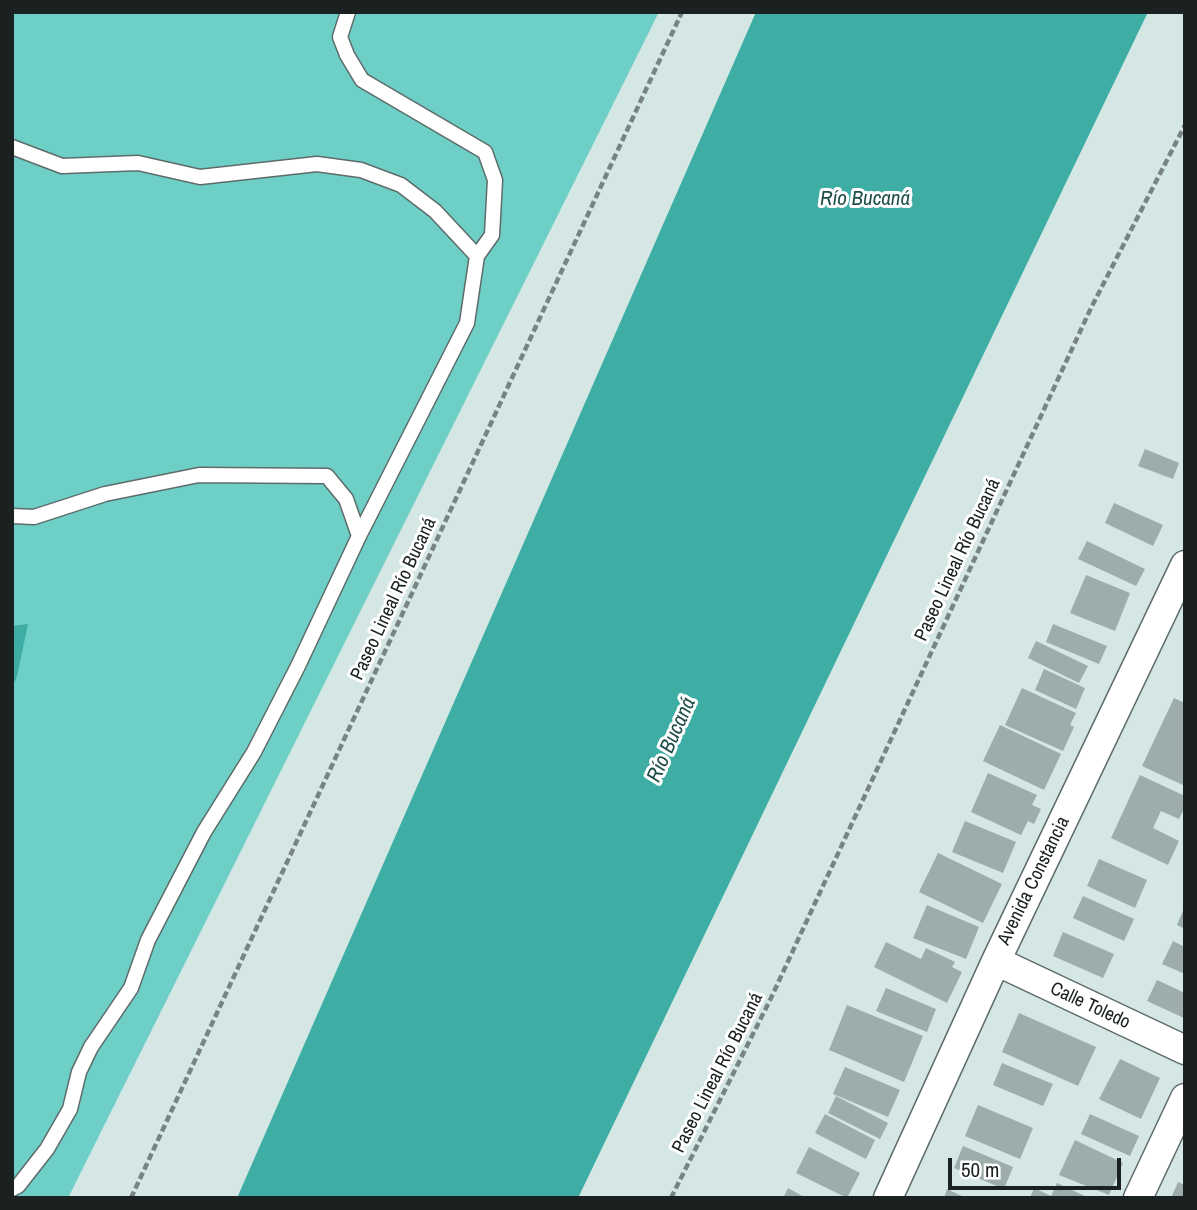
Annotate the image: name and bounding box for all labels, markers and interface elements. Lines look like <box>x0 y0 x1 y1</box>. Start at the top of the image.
water label: Río Bucaná <box>820 186 910 212</box>
street label: Paseo Lineal Río Bucaná <box>910 475 1006 645</box>
street label: Paseo Lineal Río Bucaná <box>346 514 442 684</box>
water label: Río Bucaná <box>642 694 702 786</box>
street label: Avenida Constancia <box>993 813 1075 949</box>
street label: Calle Toledo <box>1046 978 1134 1034</box>
street label: Paseo Lineal Río Bucaná <box>668 989 768 1157</box>
scale bar <box>952 1144 1125 1188</box>
text: 50 m <box>961 1155 999 1184</box>

